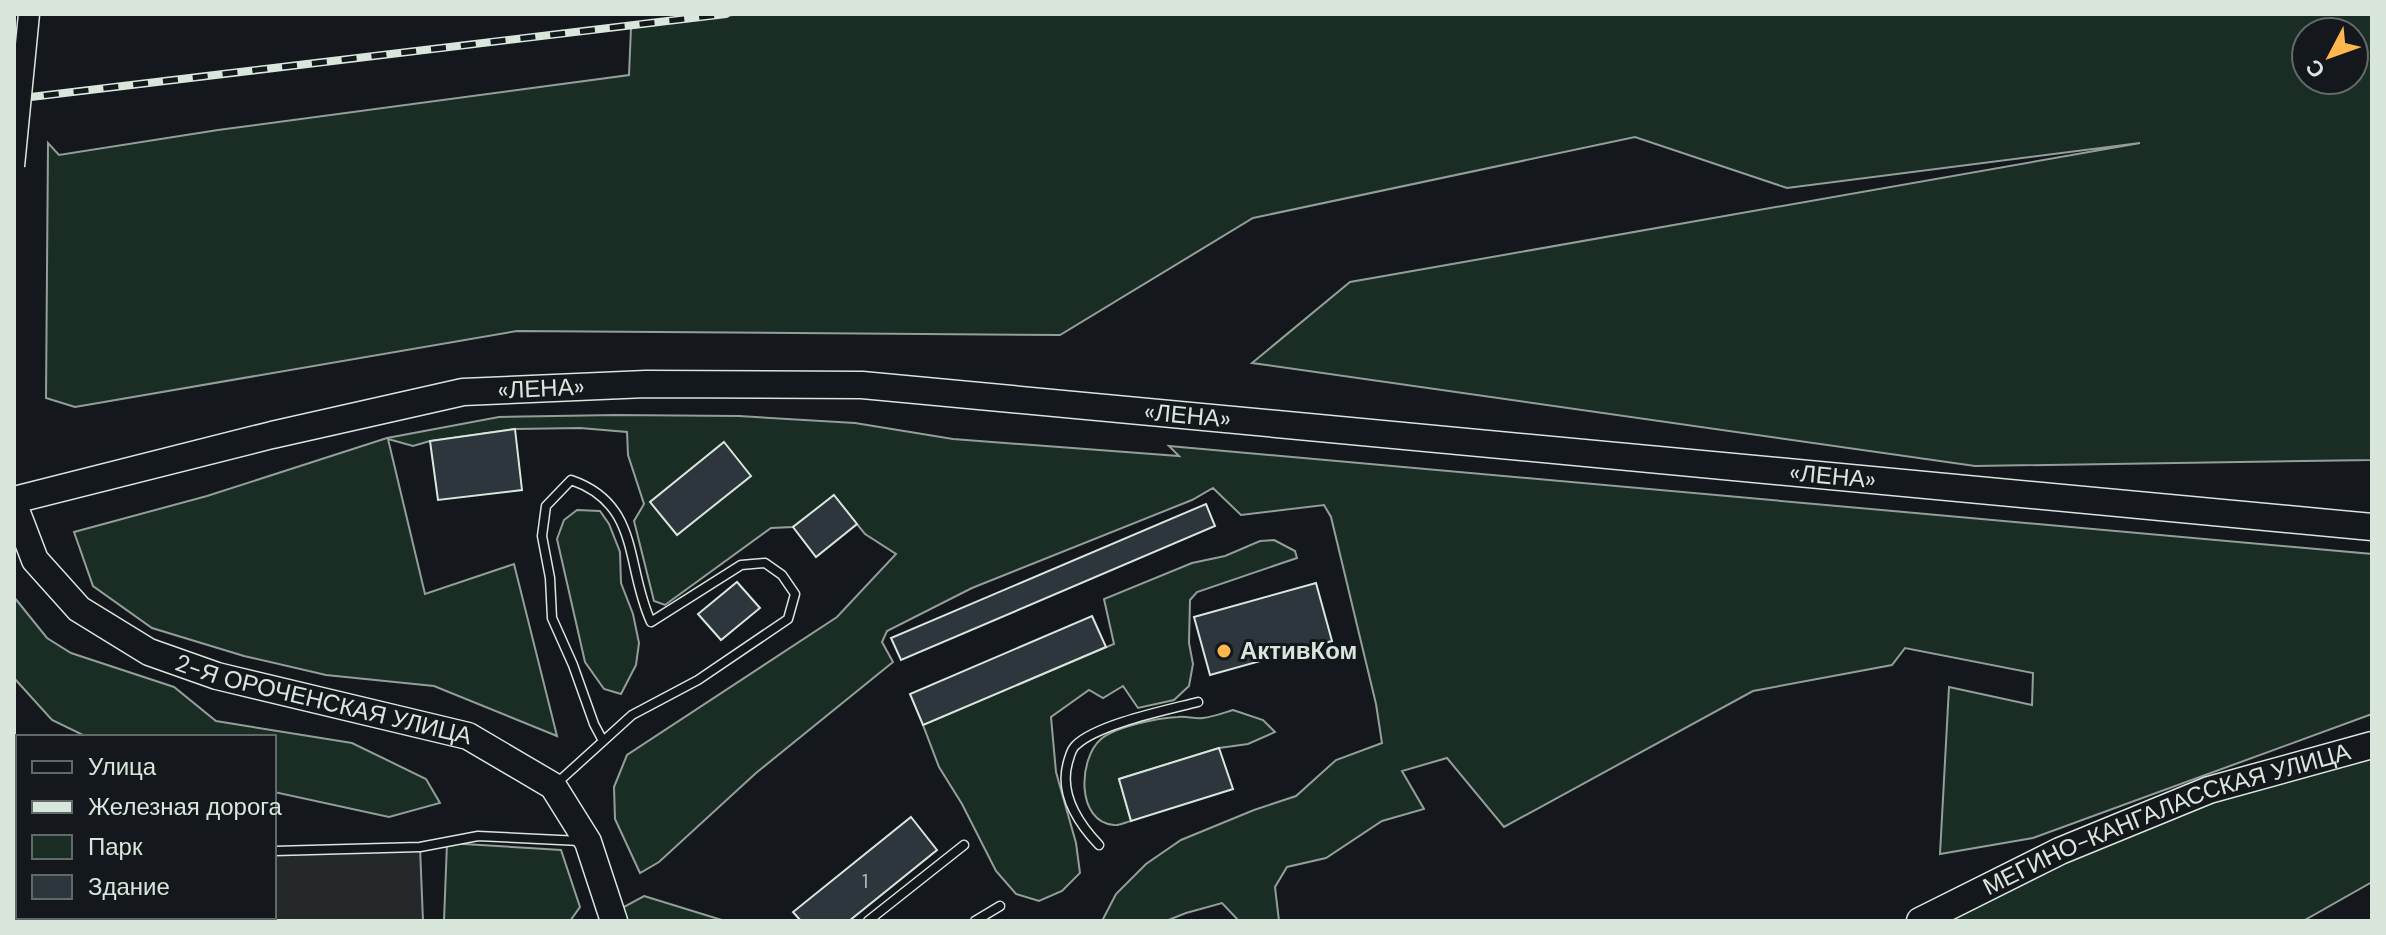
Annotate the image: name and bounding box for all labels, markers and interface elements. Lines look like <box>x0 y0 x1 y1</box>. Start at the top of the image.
north arrow <box>2290 16 2370 96</box>
text: С <box>2299 53 2331 84</box>
street label: «ЛЕНА» <box>497 371 585 405</box>
street label: «ЛЕНА» <box>1143 396 1232 435</box>
street label: «ЛЕНА» <box>1788 456 1877 495</box>
place label: АктивКом <box>1240 635 1357 666</box>
marker: АктивКом <box>1215 642 1233 660</box>
street label: 2-Я ОРОЧЕНСКАЯ УЛИЦА <box>171 647 475 751</box>
legend <box>16 735 276 919</box>
street label: МЕГИНО-КАНГАЛАССКАЯ УЛИЦА <box>1977 736 2354 902</box>
text: Улица <box>88 751 157 782</box>
text: Железная дорога <box>88 791 283 822</box>
text: Парк <box>88 831 143 862</box>
house number: 1 <box>862 868 868 894</box>
text: Здание <box>88 871 170 902</box>

